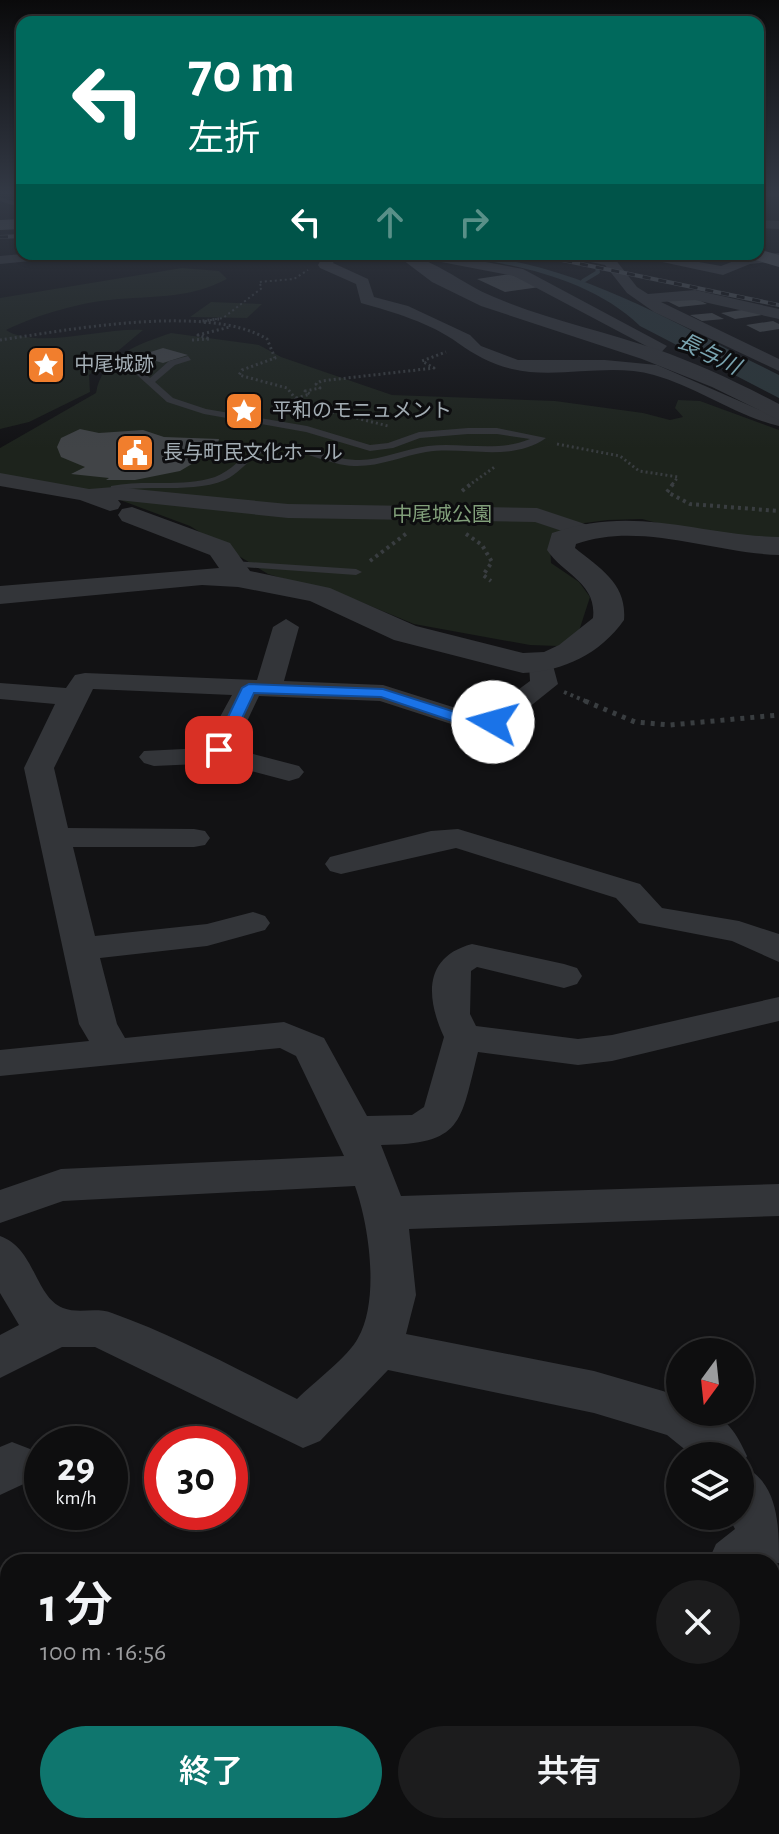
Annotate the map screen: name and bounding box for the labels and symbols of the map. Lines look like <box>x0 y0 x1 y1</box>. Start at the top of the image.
water label: 長与川 <box>675 329 746 379</box>
place icon: 中尾城跡 <box>25 344 67 386</box>
place label: 中尾城跡 <box>74 353 154 375</box>
place icon: 平和のモニュメント <box>223 390 265 432</box>
place label: 平和のモニュメント <box>272 400 452 421</box>
public building icon: 長与町民文化ホール <box>114 432 156 474</box>
place label: 長与町民文化ホール <box>163 442 343 463</box>
park label: 中尾城公園 <box>392 503 492 525</box>
position arrow <box>451 680 535 764</box>
pin <box>185 716 253 784</box>
north arrow <box>666 1338 754 1426</box>
speed limit sign: 30 <box>144 1426 248 1530</box>

